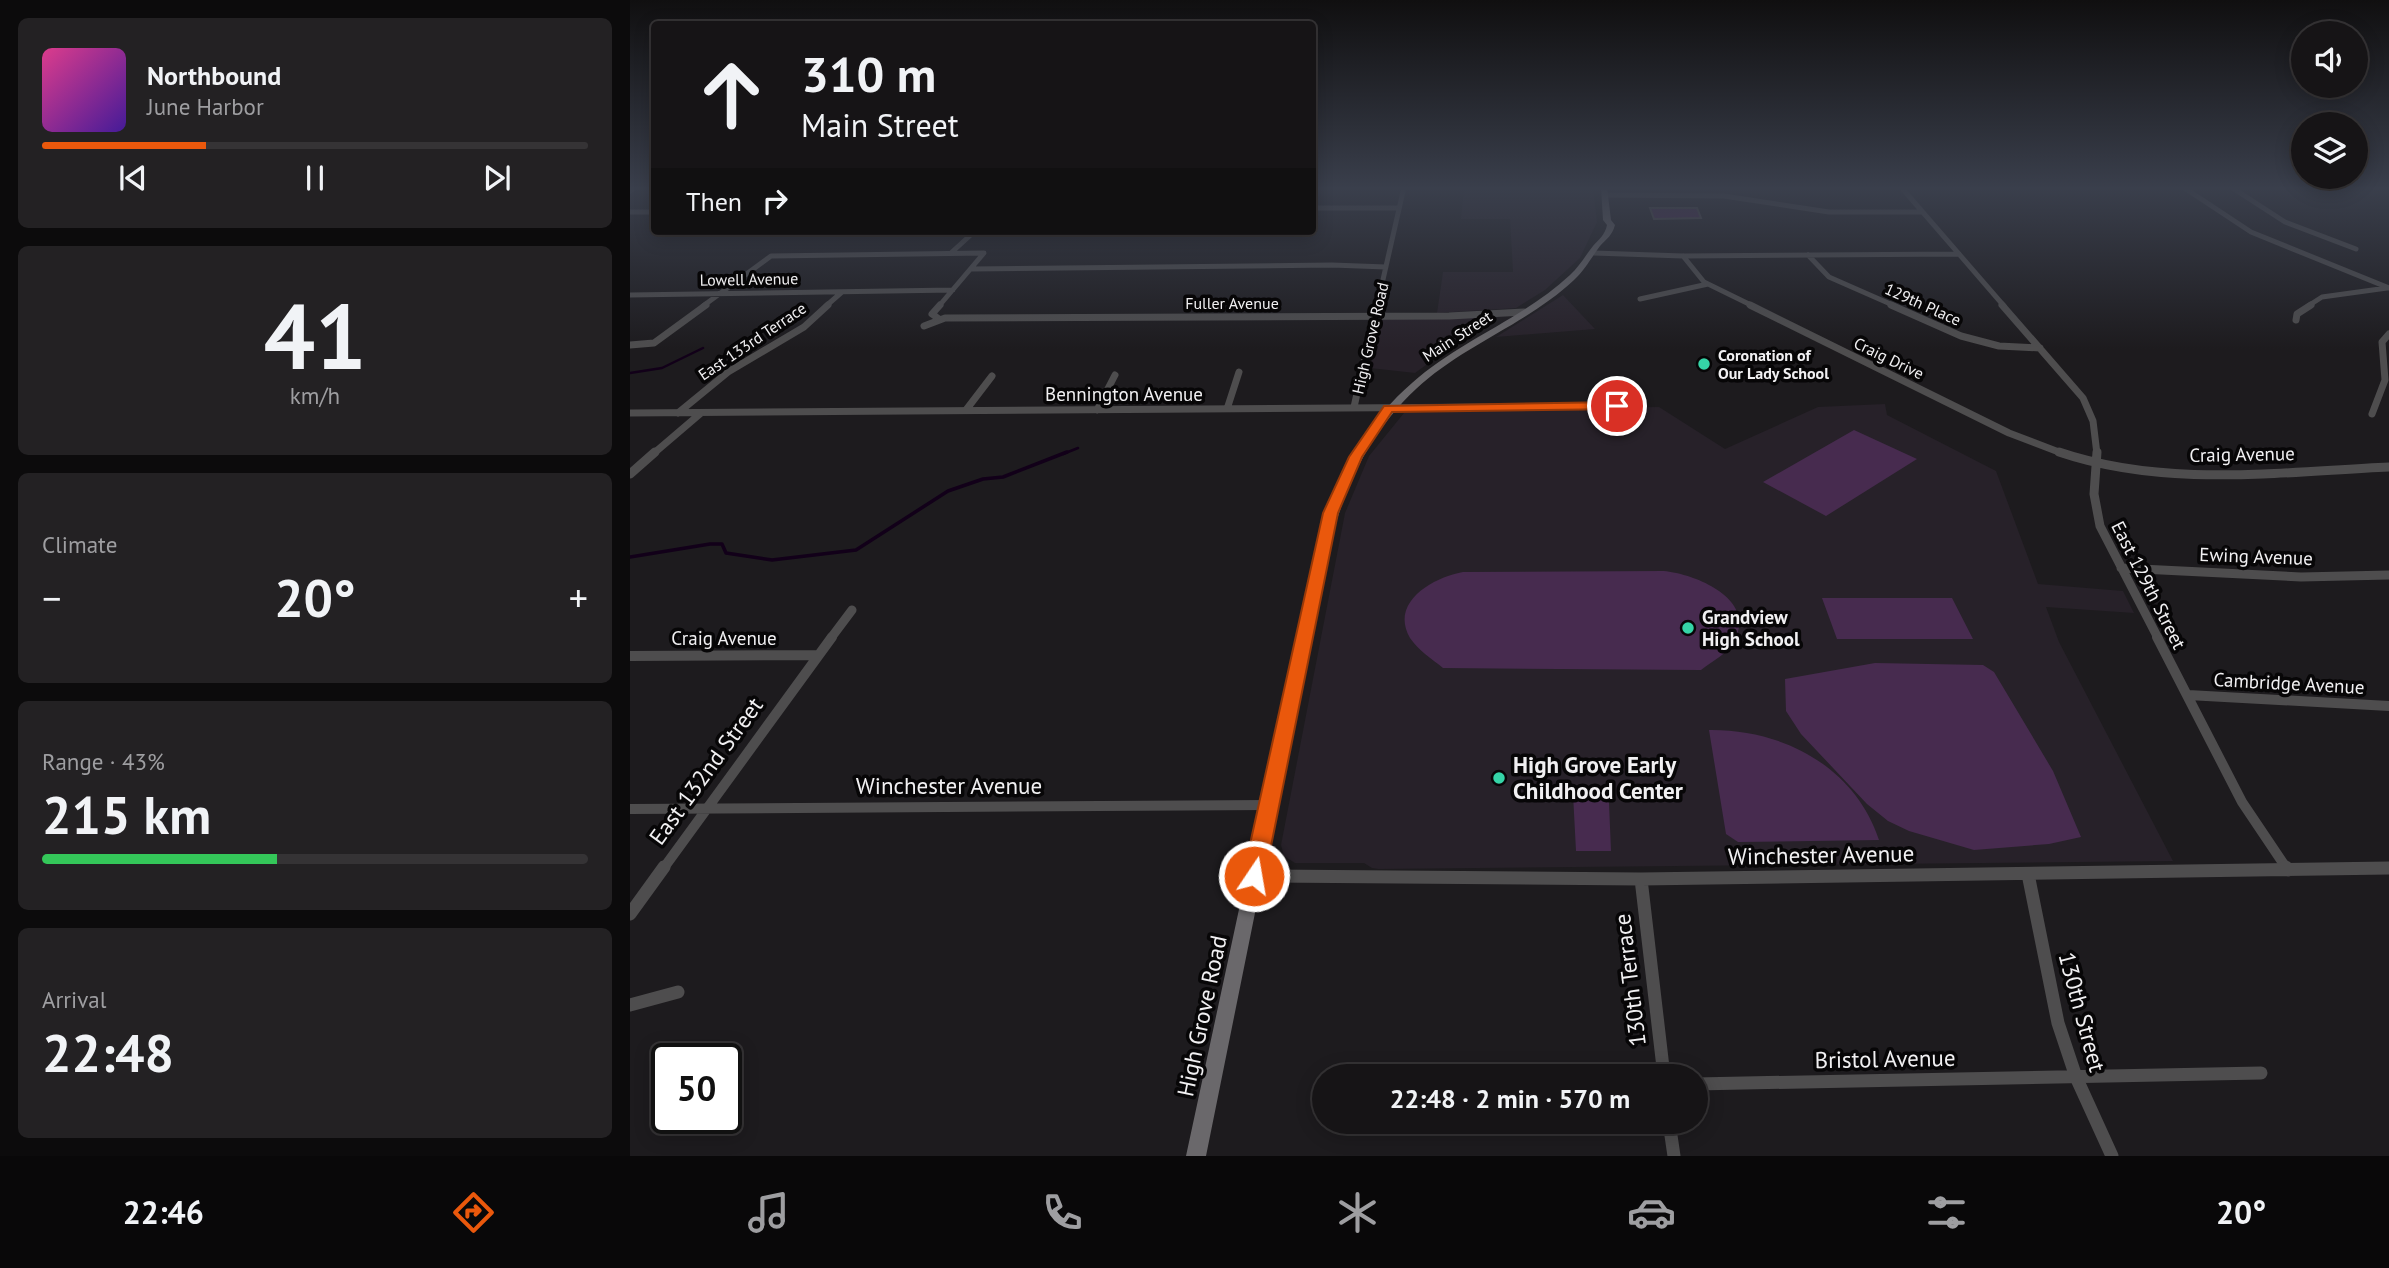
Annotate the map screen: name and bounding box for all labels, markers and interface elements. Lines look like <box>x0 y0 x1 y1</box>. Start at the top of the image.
map controls <box>2291 21 2368 189</box>
button: sound <box>2291 21 2368 98</box>
text: 310 m <box>801 42 936 106</box>
icon: ahead <box>686 49 777 140</box>
text: Northbound <box>147 59 281 92</box>
text: June Harbor <box>147 92 264 121</box>
text: Main Street <box>801 104 959 146</box>
button: layers <box>2291 112 2368 189</box>
icon: previous <box>114 159 152 197</box>
icon: pause <box>296 159 334 197</box>
icon: next <box>478 159 516 197</box>
icon: right <box>756 182 794 220</box>
text: Then <box>686 185 742 218</box>
street label: Lowell Avenue <box>700 268 798 290</box>
text: 41 <box>263 276 367 394</box>
street label: 129th Place <box>1882 278 1964 330</box>
street label: High Grove Road <box>1347 280 1393 396</box>
street label: Fuller Avenue <box>1185 293 1279 313</box>
street label: East 133rd Terrace <box>694 298 810 384</box>
street label: Main Street <box>1419 306 1496 366</box>
street label: Craig Drive <box>1851 333 1927 383</box>
place label: Coronation of Our Lady School <box>1718 345 1829 383</box>
marker: Coronation of Our Lady School <box>1696 356 1712 372</box>
pin <box>1587 376 1647 436</box>
text: km/h <box>290 381 340 410</box>
street label: Bennington Avenue <box>1045 382 1203 406</box>
icon: arrive <box>1598 387 1636 425</box>
street label: Craig Avenue <box>2189 441 2295 467</box>
street label: East 129th Street <box>2106 517 2192 654</box>
text: Climate <box>42 530 117 559</box>
street label: Ewing Avenue <box>2199 542 2313 570</box>
text: 20° <box>274 564 356 631</box>
text: − <box>42 573 61 622</box>
text: + <box>569 573 588 622</box>
place label: Grandview High School <box>1702 605 1800 651</box>
marker: Grandview High School <box>1680 620 1696 636</box>
street label: Craig Avenue <box>671 626 777 650</box>
street label: Cambridge Avenue <box>2213 667 2365 699</box>
street label: East 132nd Street <box>642 691 769 850</box>
text: Range · 43% <box>42 747 165 776</box>
place label: High Grove Early Childhood Center <box>1513 750 1684 805</box>
marker: High Grove Early Childhood Center <box>1491 770 1507 786</box>
street label: Winchester Avenue <box>856 771 1042 800</box>
text: 215 km <box>42 781 211 848</box>
street label: Winchester Avenue <box>1728 838 1914 871</box>
position arrow <box>1217 839 1291 913</box>
street label: 130th Terrace <box>1607 912 1652 1048</box>
street label: High Grove Road <box>1170 933 1233 1099</box>
street label: 130th Street <box>2053 949 2112 1075</box>
text: Arrival <box>42 985 106 1014</box>
text: 22:48 <box>42 1019 174 1086</box>
speed limit sign: 50 <box>651 1043 742 1134</box>
street label: Bristol Avenue <box>1814 1043 1956 1074</box>
text: 22:48 · 2 min · 570 m <box>1390 1082 1630 1115</box>
icon: directions <box>449 1188 498 1237</box>
icon: music <box>744 1188 793 1237</box>
icon: phone <box>1038 1188 1087 1237</box>
icon: climate <box>1333 1188 1382 1237</box>
icon: car <box>1627 1188 1676 1237</box>
icon: filters <box>1922 1188 1971 1237</box>
text: 22:46 <box>123 1191 204 1233</box>
text: 20° <box>2216 1191 2266 1233</box>

